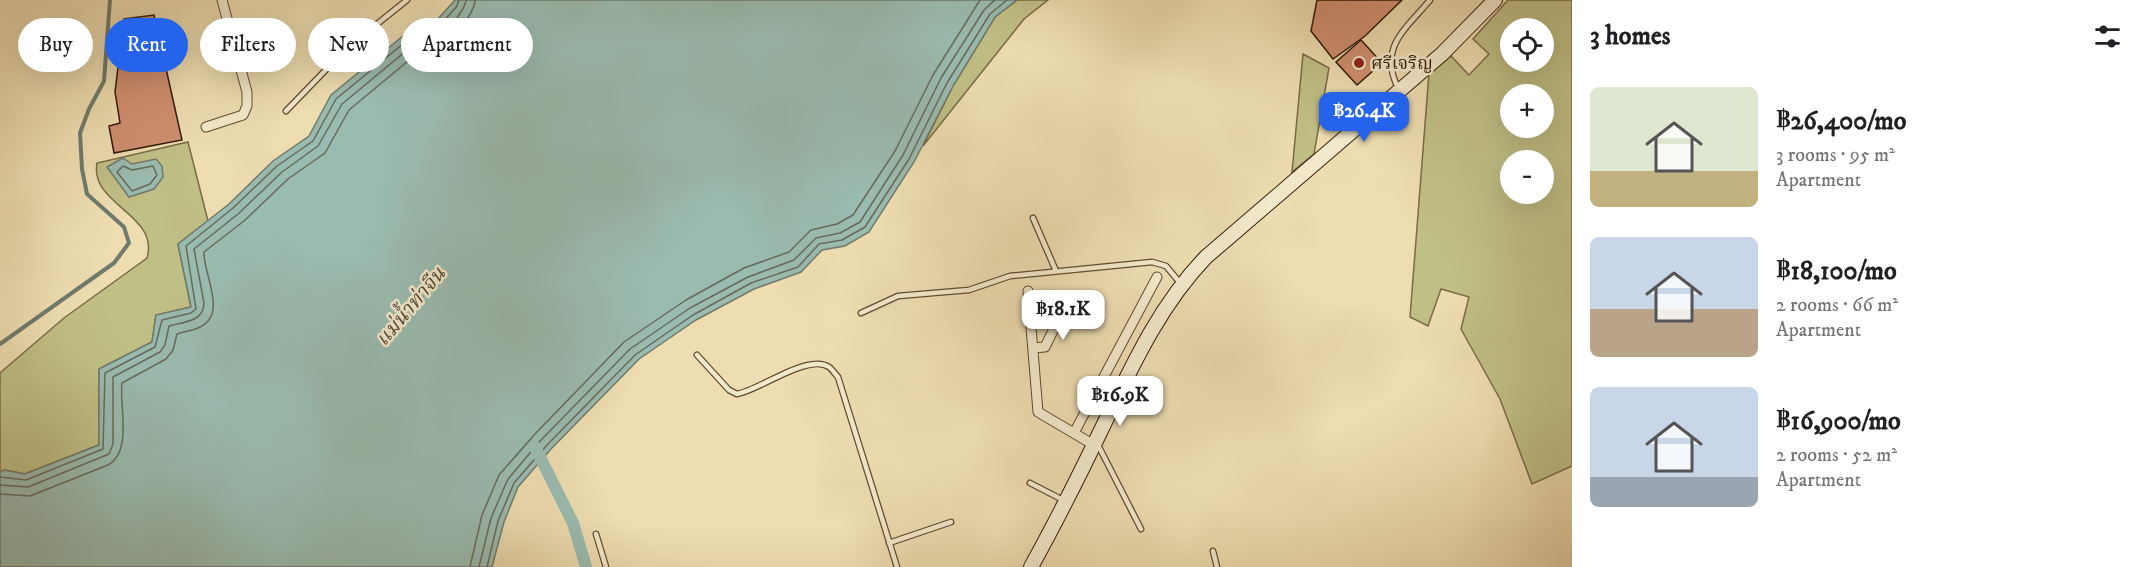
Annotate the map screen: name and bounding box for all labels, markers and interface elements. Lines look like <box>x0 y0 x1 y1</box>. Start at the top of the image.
chip: Buy <box>18 18 93 72</box>
chip: Rent <box>105 18 188 72</box>
chip: Filters <box>200 18 296 72</box>
chip: New <box>308 18 389 72</box>
chip: Apartment <box>401 18 533 72</box>
map controls <box>1500 18 1554 204</box>
button: locate <box>1500 18 1554 72</box>
text: 3 homes <box>1590 20 1670 53</box>
icon: filters <box>2091 20 2124 53</box>
place label: ศรีเจริญ <box>1371 53 1433 75</box>
marker: ศรีเจริญ <box>1352 56 1366 70</box>
button: + <box>1500 84 1554 138</box>
pin: ฿26.4K <box>1315 92 1413 143</box>
text: ฿26.4K <box>1333 99 1395 124</box>
text: ฿26,400/mo <box>1776 105 1906 138</box>
icon: home <box>1638 111 1710 183</box>
text: 3 rooms · 95 m² <box>1776 143 1895 168</box>
button: − <box>1500 150 1554 204</box>
text: Apartment <box>1776 168 1861 193</box>
text: ฿18,100/mo <box>1776 255 1897 288</box>
water label: แม่น้ำท่าจีน <box>368 259 452 352</box>
icon: home <box>1638 261 1710 333</box>
pin: ฿18.1K <box>1014 290 1112 341</box>
text: 2 rooms · 66 m² <box>1776 293 1898 318</box>
text: ฿18.1K <box>1036 297 1090 322</box>
text: Apartment <box>1776 318 1861 343</box>
pin: ฿16.9K <box>1071 376 1169 427</box>
text: ฿16.9K <box>1091 383 1149 408</box>
text: ฿16,900/mo <box>1776 405 1901 438</box>
icon: home <box>1638 411 1710 483</box>
text: 2 rooms · 52 m² <box>1776 443 1897 468</box>
text: Apartment <box>1776 468 1861 493</box>

